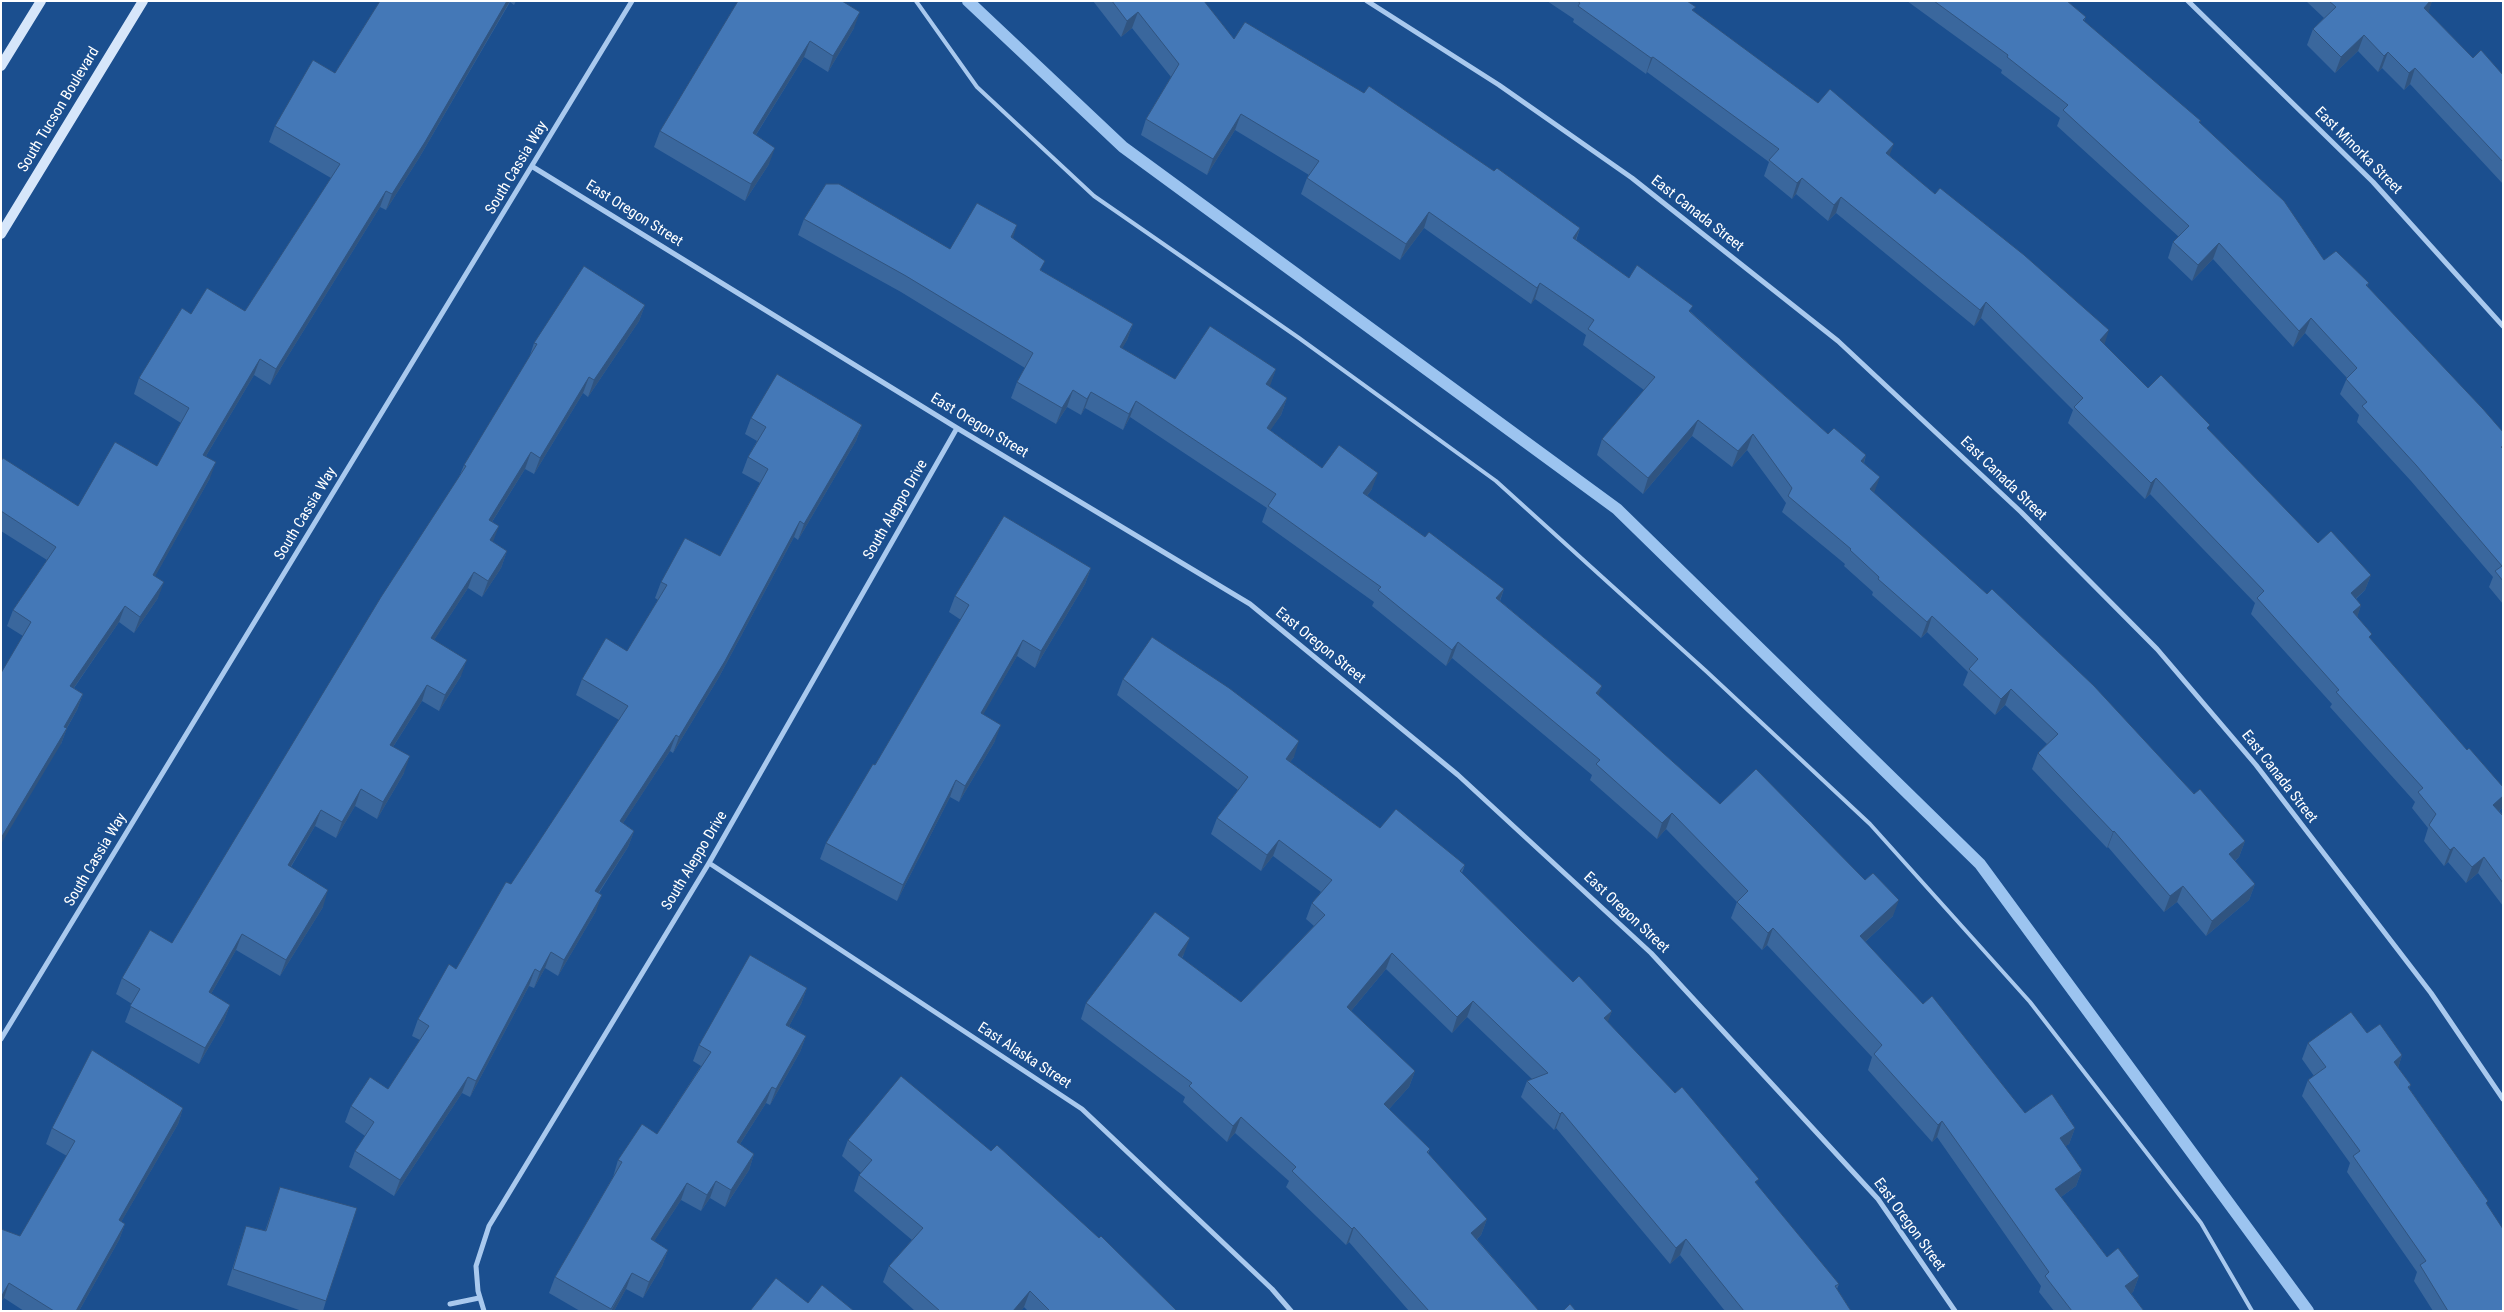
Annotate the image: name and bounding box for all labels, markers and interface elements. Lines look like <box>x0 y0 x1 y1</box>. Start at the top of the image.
street label: South Tucson Boulevard <box>15 44 103 176</box>
street label: East Minorka Street <box>2311 104 2405 198</box>
street label: South Cassia Way <box>482 118 552 218</box>
street label: East Canada Street <box>1647 172 1747 256</box>
street label: East Oregon Street <box>582 177 686 251</box>
street label: East Oregon Street <box>927 390 1031 462</box>
street label: East Canada Street <box>1956 433 2050 525</box>
street label: South Aleppo Drive <box>860 457 932 563</box>
street label: South Cassia Way <box>271 464 341 564</box>
street label: East Oregon Street <box>1271 604 1369 688</box>
street label: East Canada Street <box>2237 727 2321 827</box>
street label: South Aleppo Drive <box>658 808 732 914</box>
street label: South Cassia Way <box>61 810 131 910</box>
street label: East Oregon Street <box>1579 869 1673 957</box>
street label: East Alaska Street <box>974 1019 1074 1093</box>
street label: East Oregon Street <box>1869 1175 1949 1275</box>

